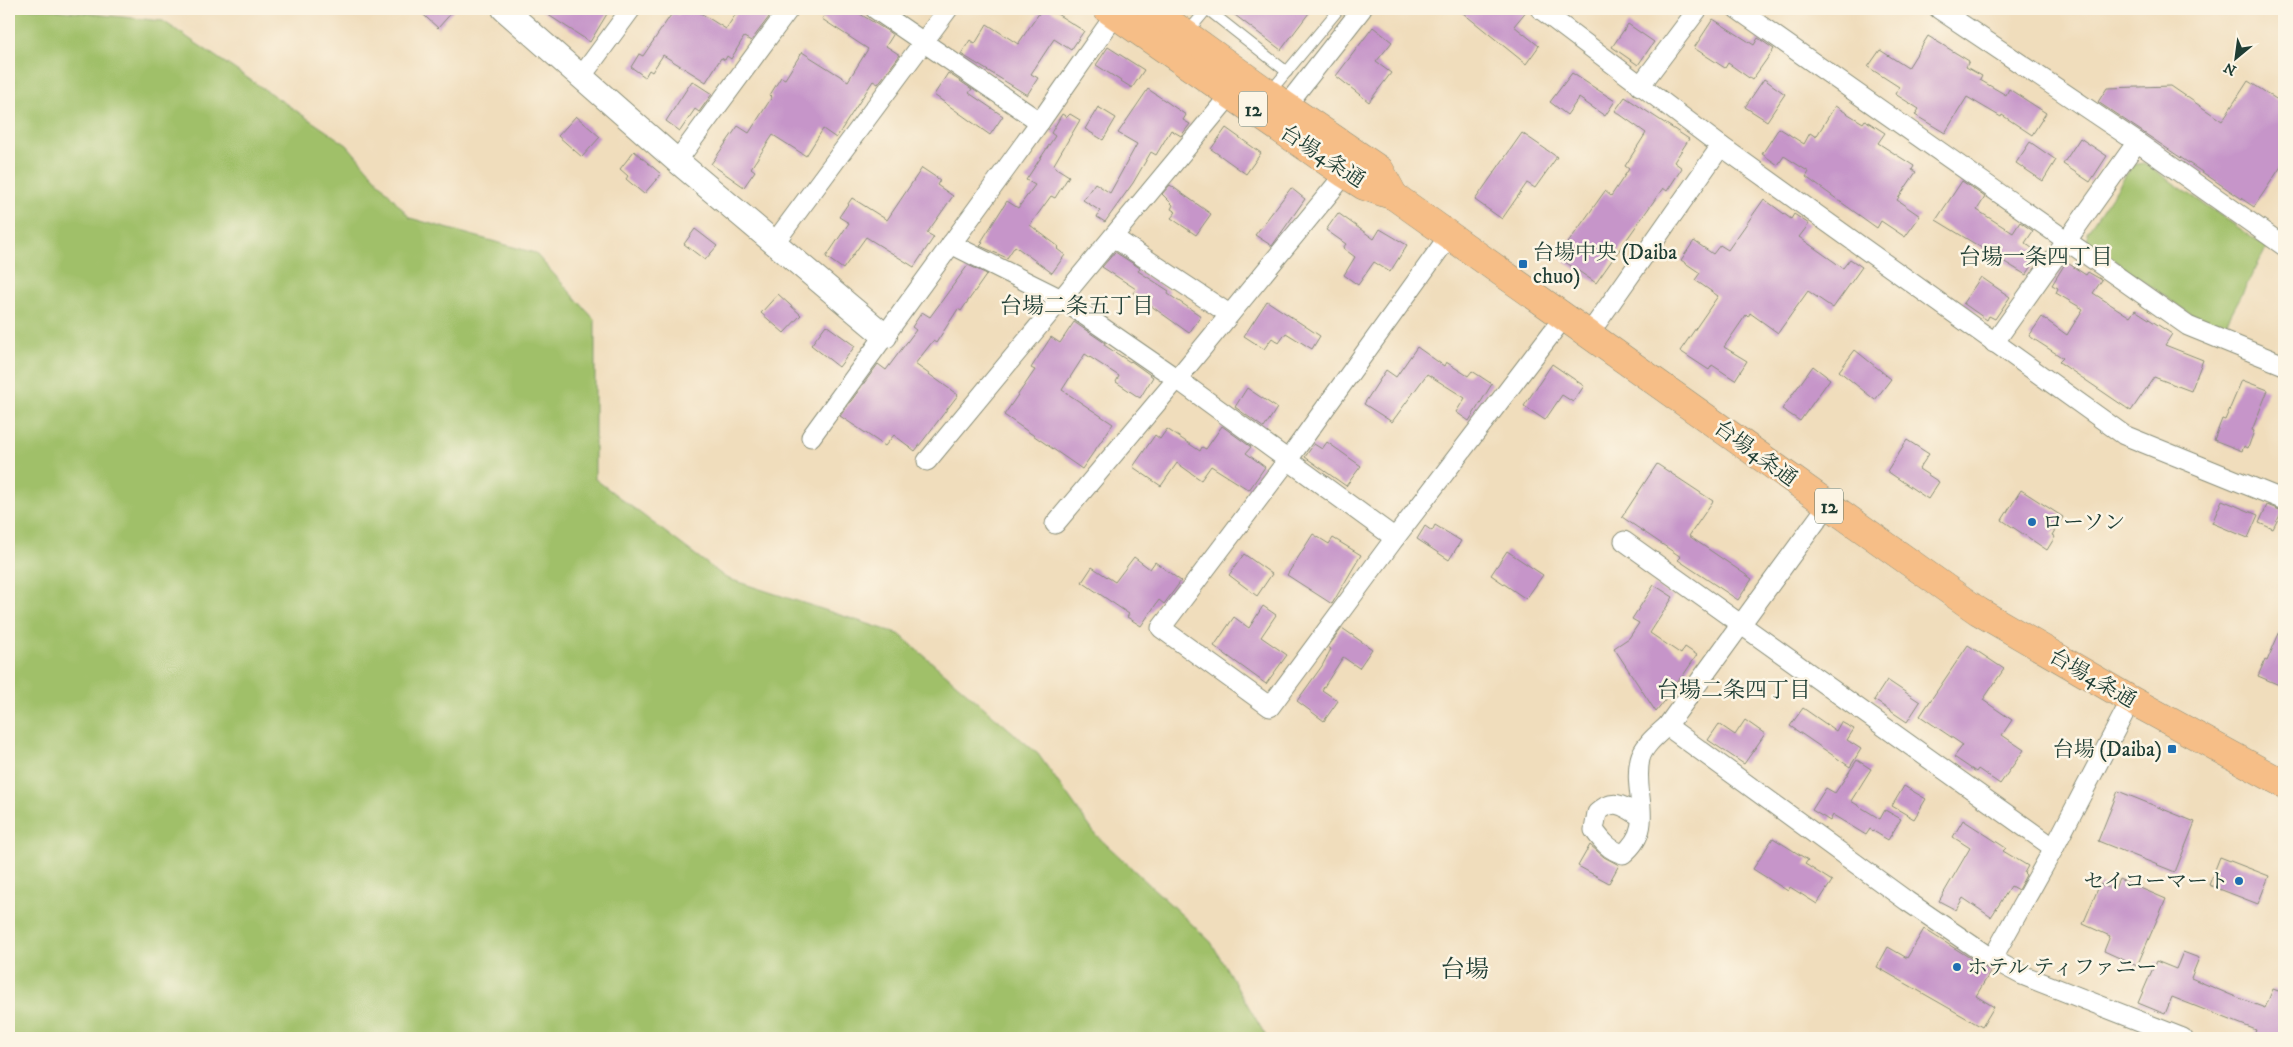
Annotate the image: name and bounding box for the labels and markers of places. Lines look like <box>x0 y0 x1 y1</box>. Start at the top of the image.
place label: 台場中央 (Daiba chuo) <box>1533 240 1677 290</box>
marker: 台場中央 (Daiba chuo) <box>1517 258 1529 270</box>
place label: ローソン <box>2042 510 2125 536</box>
marker: ローソン <box>2026 516 2038 528</box>
place label: 台場 (Daiba) <box>2053 737 2162 763</box>
marker: 台場 (Daiba) <box>2166 743 2178 755</box>
place label: セイコーマート <box>2083 869 2229 895</box>
marker: セイコーマート <box>2233 875 2245 887</box>
place label: ホテル ティファニー <box>1967 955 2157 981</box>
marker: ホテル ティファニー <box>1951 961 1963 973</box>

